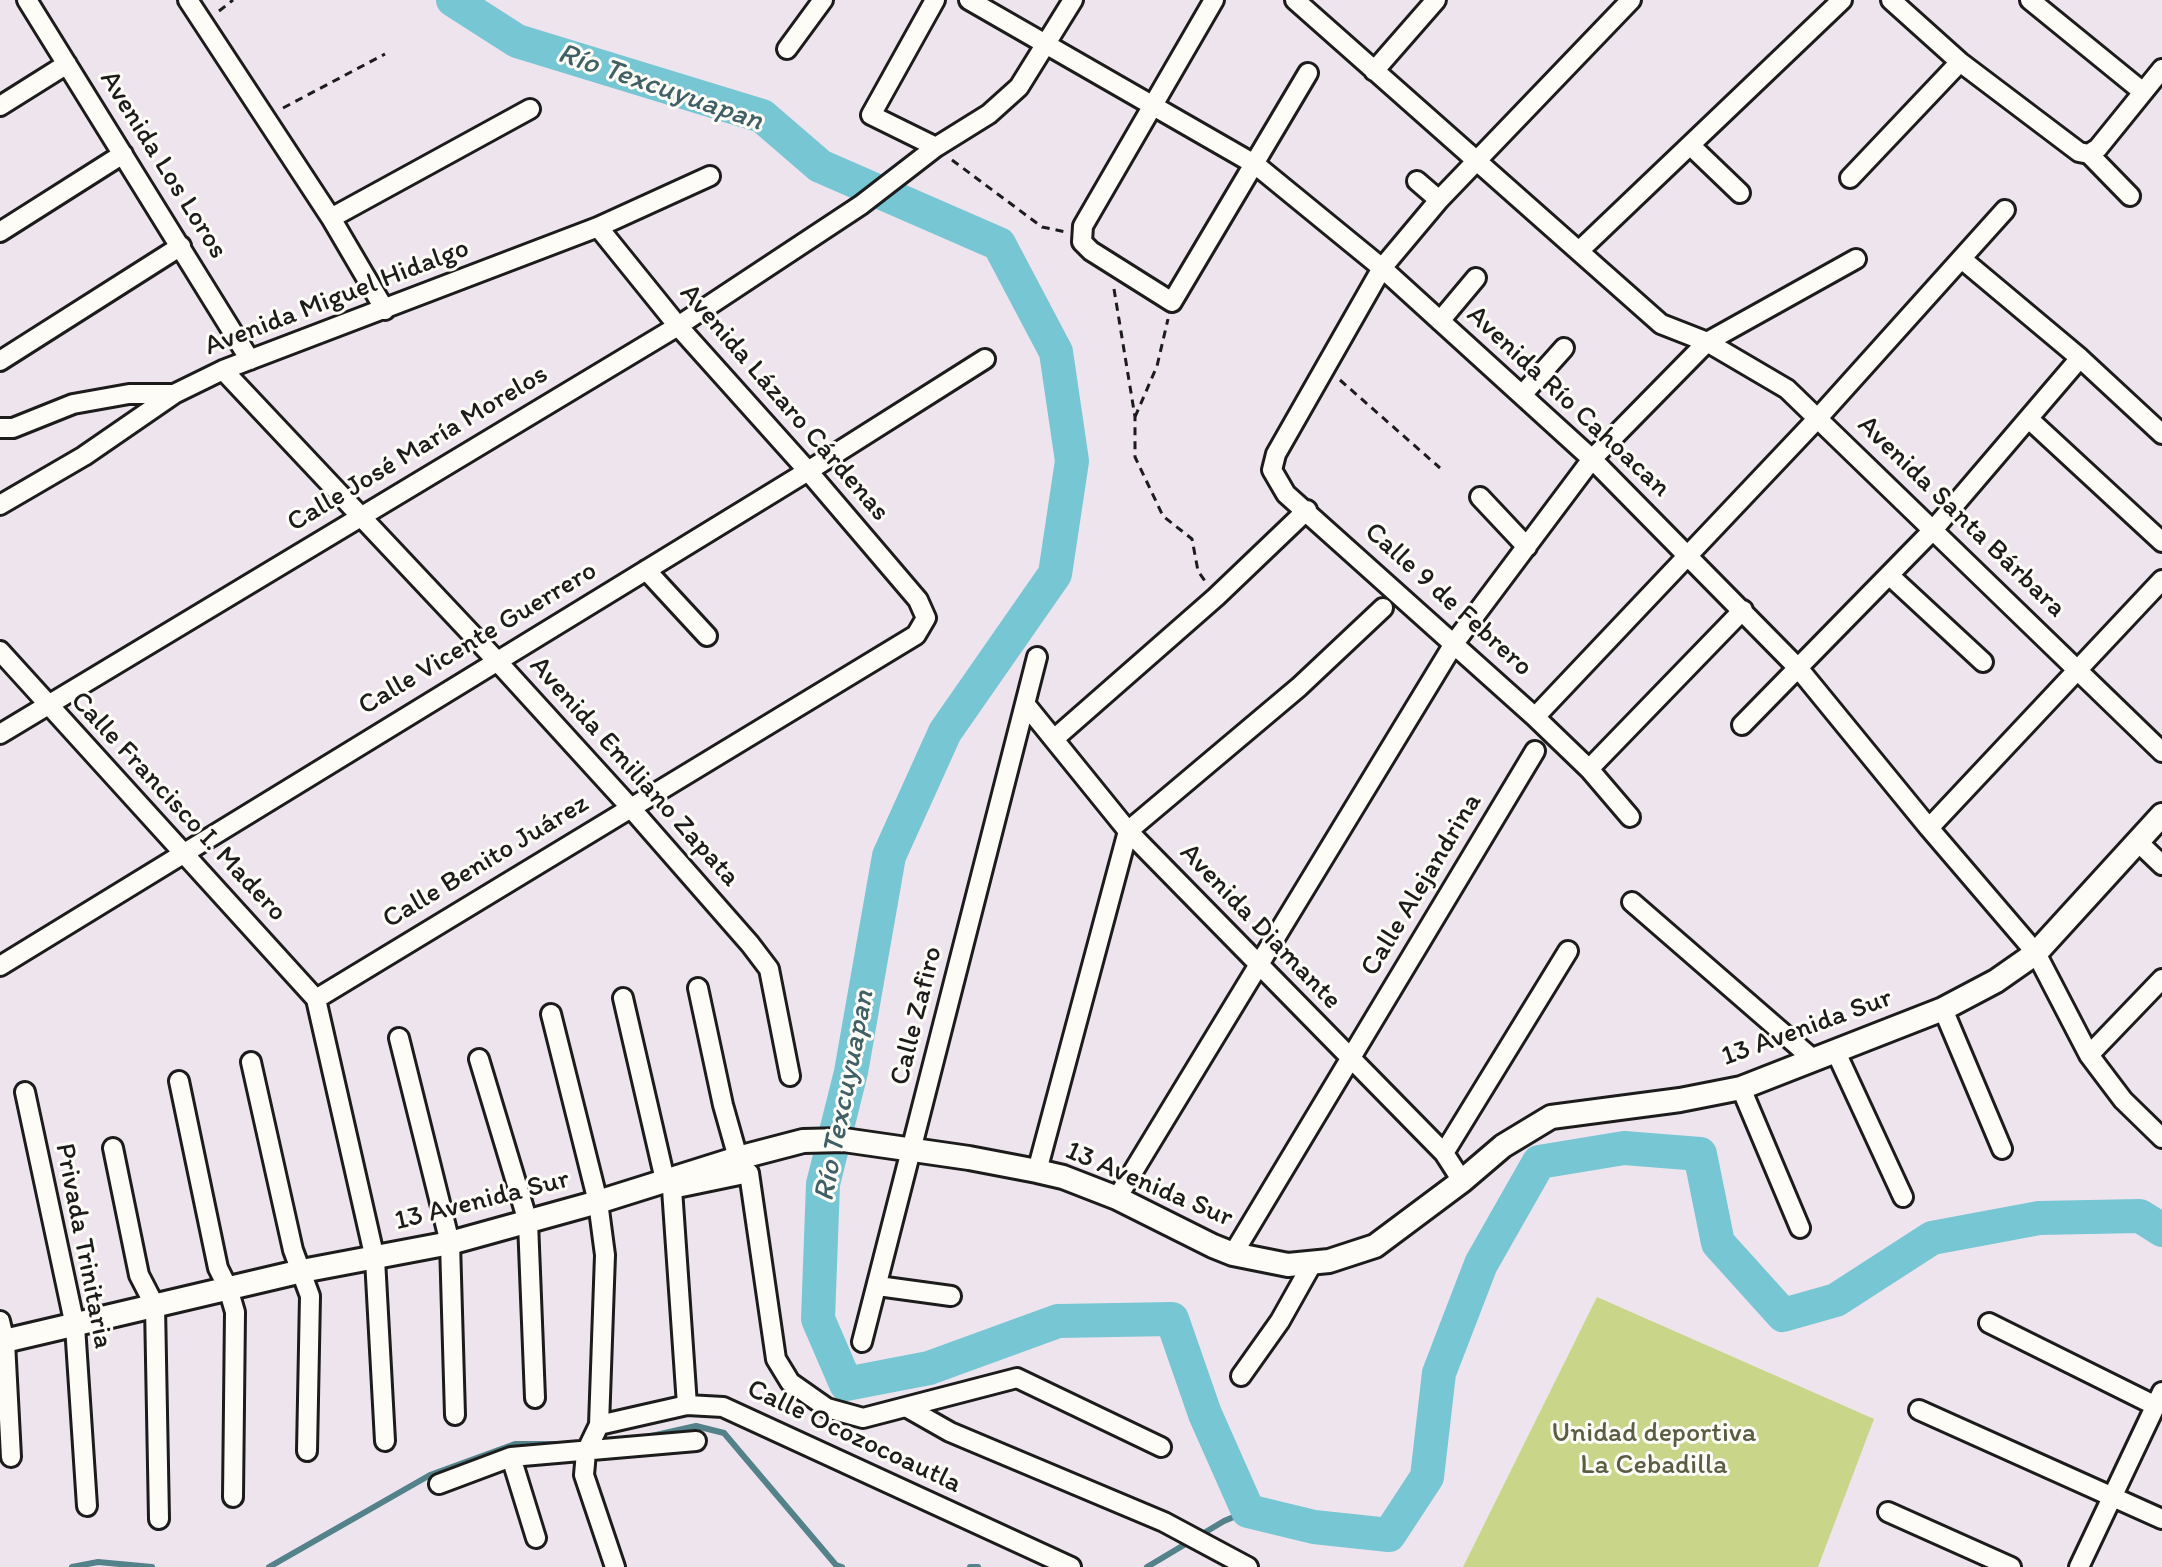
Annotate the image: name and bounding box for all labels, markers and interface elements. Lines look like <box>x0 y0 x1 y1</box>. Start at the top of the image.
water label: Río Texcuyuapan <box>553 36 767 140</box>
street label: Avenida Los Loros <box>92 65 234 265</box>
street label: Avenida Miguel Hidalgo <box>200 232 474 364</box>
street label: Avenida Lázaro Cárdenas <box>672 277 896 529</box>
street label: Avenida Río Cahoacan <box>1459 299 1677 505</box>
street label: Calle José María Morelos <box>282 358 554 540</box>
street label: Avenida Santa Bárbara <box>1850 409 2072 625</box>
street label: Calle 9 de Febrero <box>1357 516 1539 684</box>
street label: Calle Vicente Guerrero <box>353 555 603 723</box>
street label: Avenida Emiliano Zapata <box>522 650 746 894</box>
street label: Calle Francisco I. Madero <box>63 685 293 929</box>
street label: Calle Benito Juárez <box>377 787 595 937</box>
street label: Calle Alejandrina <box>1354 787 1490 983</box>
street label: Avenida Diamante <box>1172 837 1348 1017</box>
street label: Calle Zafiro <box>884 943 950 1089</box>
street label: 13 Avenida Sur <box>1717 982 1897 1074</box>
water label: Río Texcuyuapan <box>807 987 883 1205</box>
street label: 13 Avenida Sur <box>1060 1135 1238 1235</box>
street label: Privada Trinitaria <box>47 1141 119 1351</box>
street label: 13 Avenida Sur <box>391 1163 573 1239</box>
street label: Calle Ocozocoautla <box>741 1373 967 1501</box>
park label: Unidad deportiva La Cebadilla <box>1552 1417 1756 1483</box>

